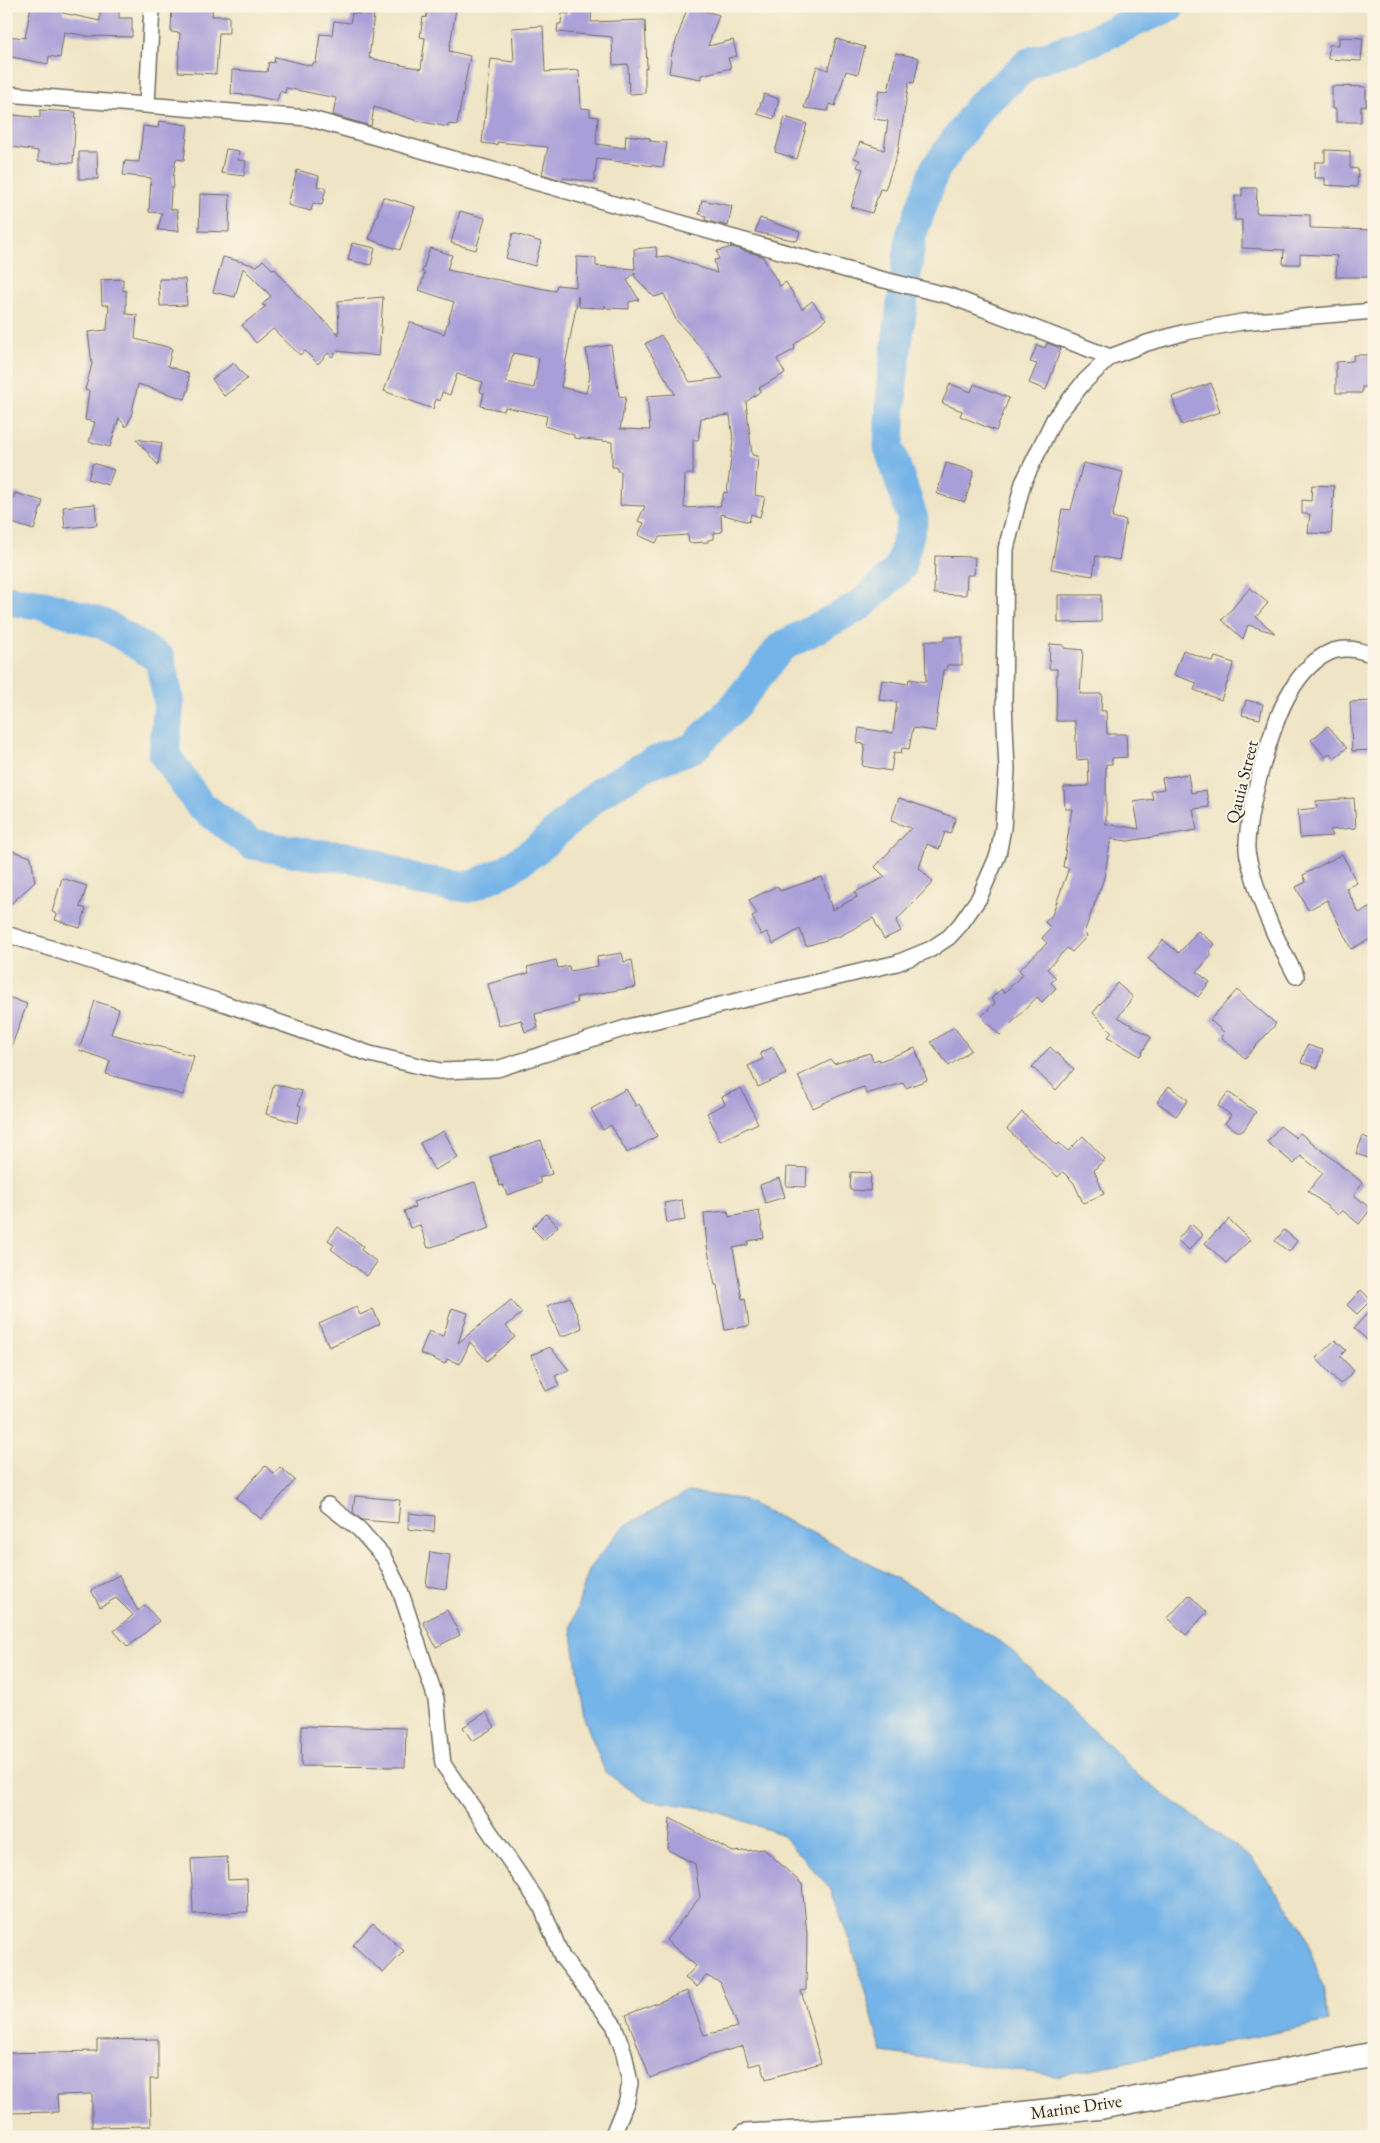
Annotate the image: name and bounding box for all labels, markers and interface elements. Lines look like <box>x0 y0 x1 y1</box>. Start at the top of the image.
street label: Qauia Street <box>1220 737 1263 826</box>
street label: Marine Drive <box>1029 2089 1123 2124</box>

